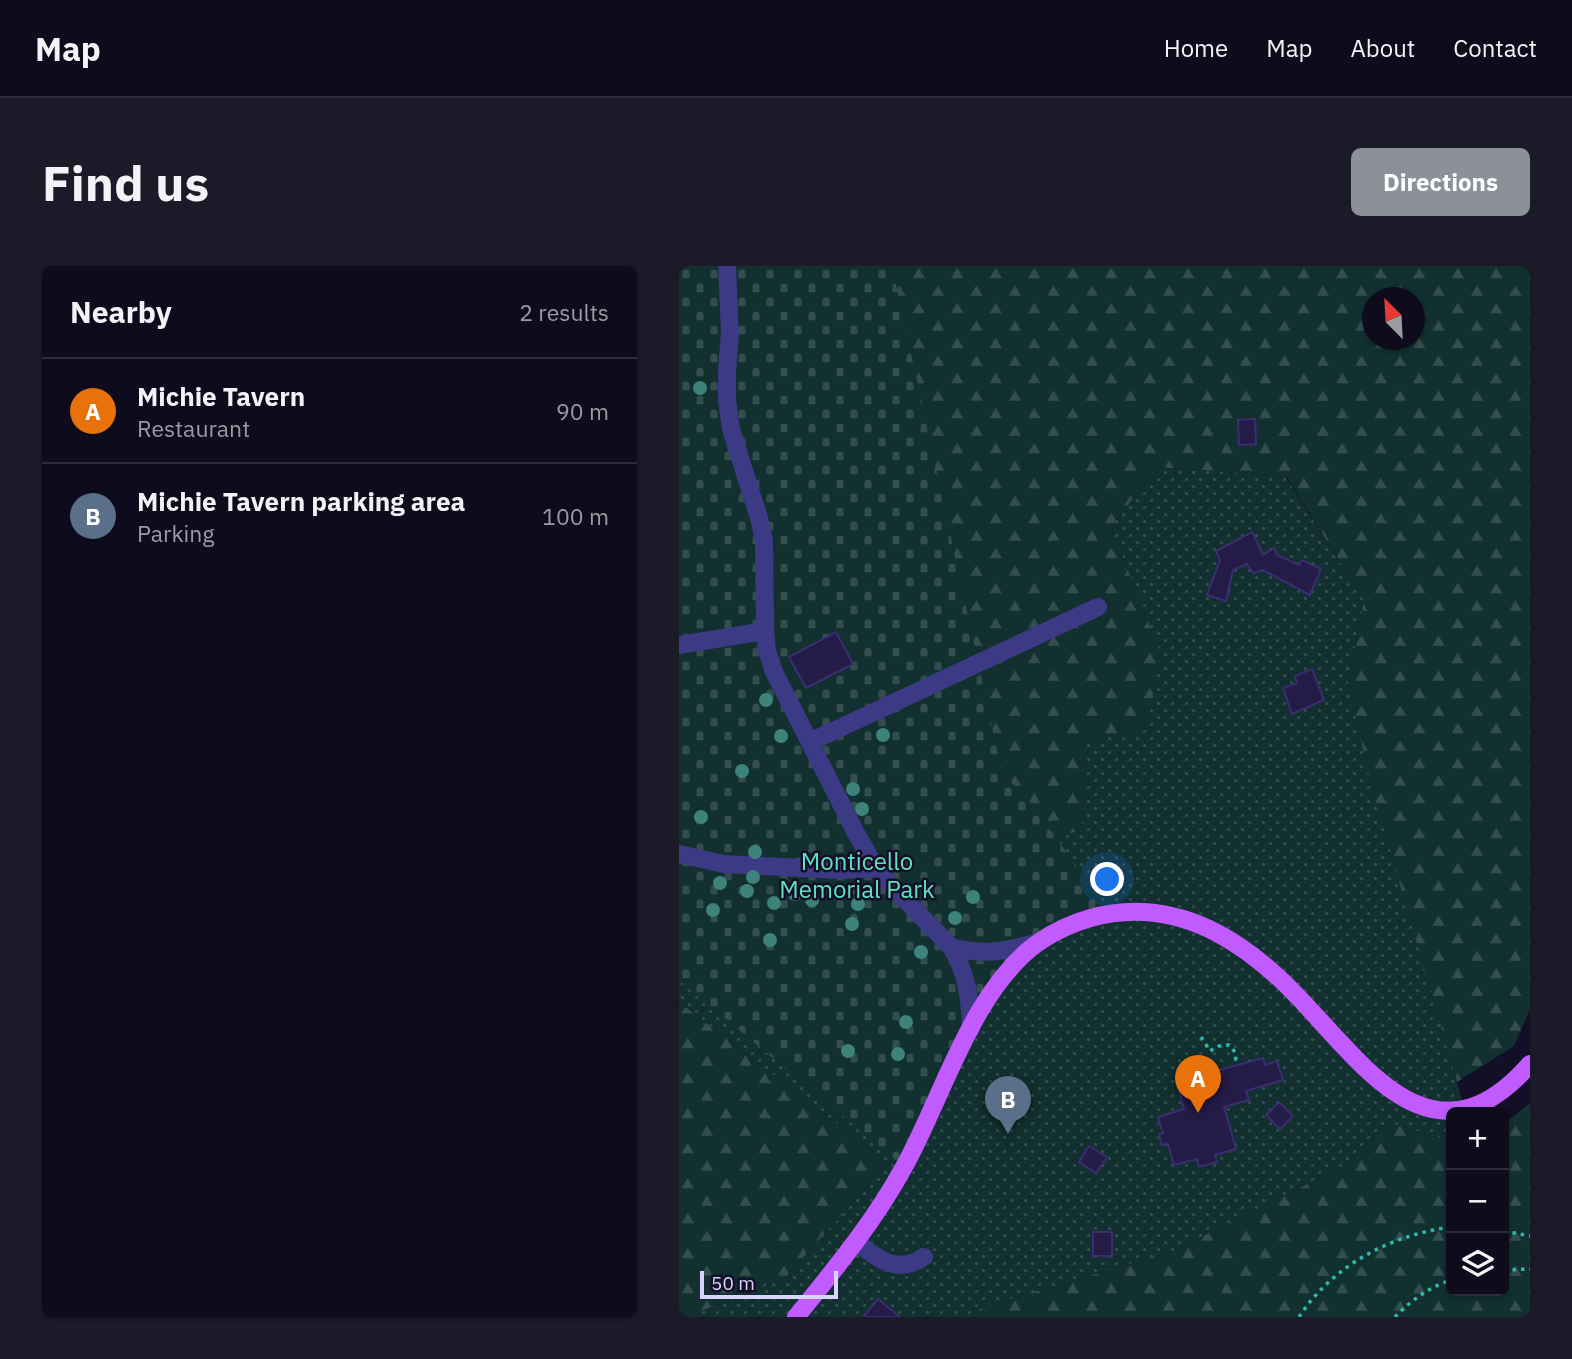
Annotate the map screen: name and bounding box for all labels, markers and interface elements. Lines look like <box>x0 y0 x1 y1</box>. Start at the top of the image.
text: Map <box>35 27 101 70</box>
text: Home <box>1164 32 1228 64</box>
text: Map <box>1266 32 1312 64</box>
text: About <box>1350 32 1415 64</box>
text: Contact <box>1453 32 1537 64</box>
button: Directions <box>1351 148 1530 216</box>
text: Find us <box>42 151 209 214</box>
north arrow <box>1362 287 1425 350</box>
text: Nearby <box>70 292 172 331</box>
text: 2 results <box>519 297 609 327</box>
text: Michie Tavern <box>137 379 305 413</box>
text: A <box>85 396 101 426</box>
text: 90 m <box>556 396 609 426</box>
text: Restaurant <box>137 413 250 443</box>
text: Michie Tavern parking area <box>137 484 465 518</box>
text: B <box>85 501 101 531</box>
text: 100 m <box>542 501 609 531</box>
text: Parking <box>137 518 215 548</box>
park label: Monticello Memorial Park <box>779 845 935 905</box>
your location <box>1090 862 1124 896</box>
pin: A <box>1175 1055 1221 1113</box>
pin: B <box>985 1076 1031 1134</box>
map controls <box>1446 1107 1509 1296</box>
button: + <box>1446 1107 1509 1170</box>
button: − <box>1446 1170 1509 1233</box>
button: layers <box>1446 1233 1509 1296</box>
scale bar <box>700 1268 838 1300</box>
text: 50 m <box>711 1271 755 1295</box>

